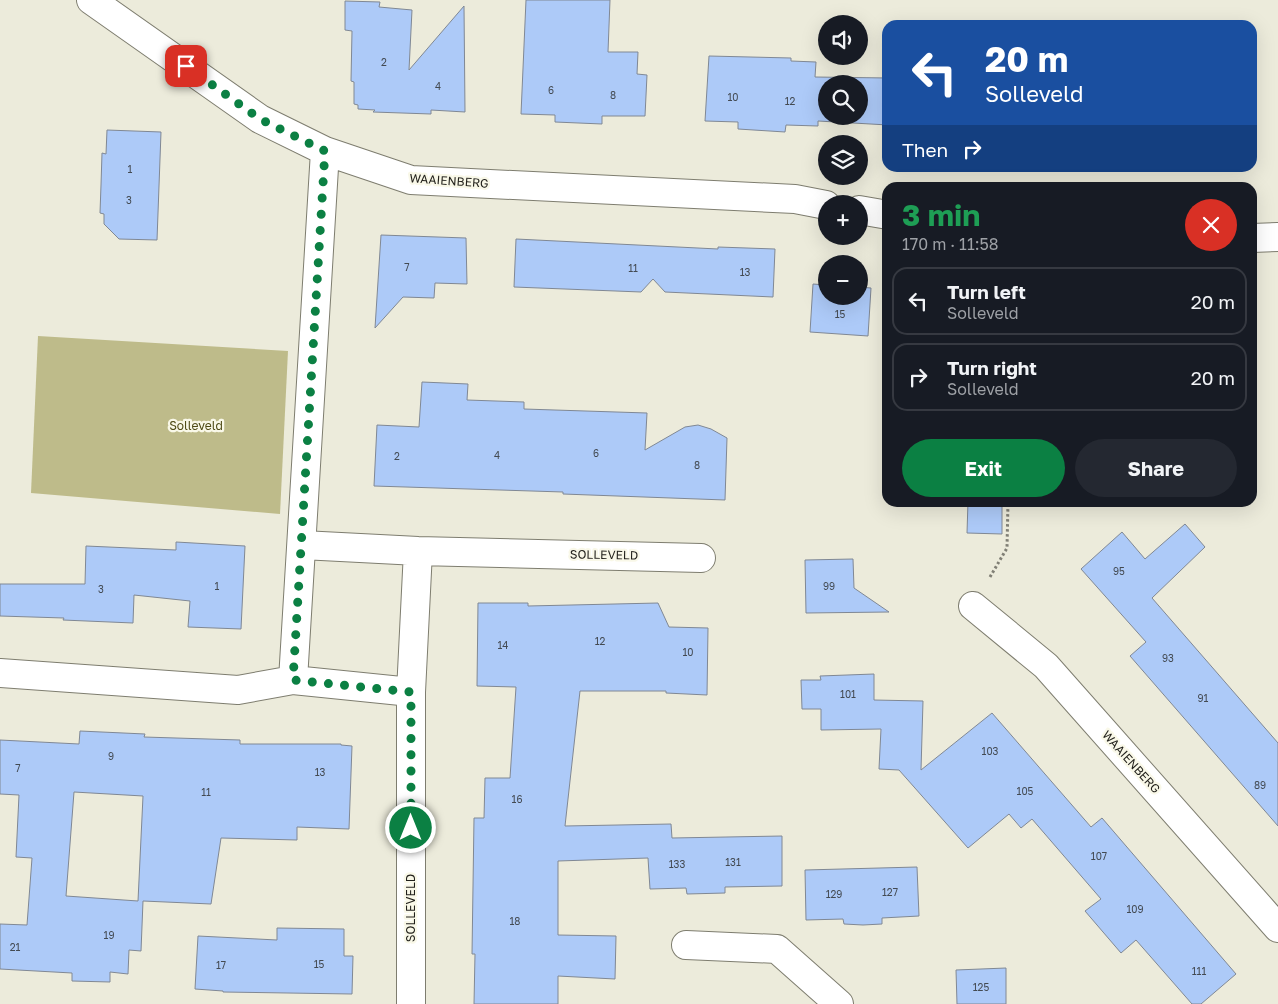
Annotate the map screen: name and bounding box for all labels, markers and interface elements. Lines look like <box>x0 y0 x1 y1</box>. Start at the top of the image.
map controls <box>818 15 868 305</box>
button: sound <box>818 15 868 65</box>
text: 20 m <box>985 38 1068 80</box>
icon: left <box>902 40 967 105</box>
pin <box>165 45 207 87</box>
icon: arrive <box>172 52 200 80</box>
house number: 2 <box>381 56 387 68</box>
button: search <box>818 75 868 125</box>
house number: 4 <box>435 80 441 92</box>
text: Solleveld <box>985 80 1083 107</box>
house number: 6 <box>548 84 554 96</box>
house number: 8 <box>610 89 616 101</box>
house number: 10 <box>727 91 739 103</box>
house number: 12 <box>785 95 796 107</box>
button: layers <box>818 135 868 185</box>
icon: right <box>958 135 986 163</box>
text: Then <box>902 138 948 161</box>
house number: 1 <box>128 163 133 175</box>
street label: WAAIENBERG <box>409 170 489 191</box>
house number: 3 <box>126 194 132 206</box>
button: + <box>818 195 868 245</box>
text: 3 min <box>902 197 980 233</box>
button: close <box>1185 199 1237 251</box>
text: 170 m · 11:58 <box>902 234 998 254</box>
button: − <box>818 255 868 305</box>
house number: 7 <box>404 261 410 273</box>
house number: 11 <box>628 262 638 274</box>
house number: 13 <box>740 266 750 278</box>
text: Turn left <box>947 280 1026 303</box>
icon: left <box>904 287 932 315</box>
text: 20 m <box>1191 290 1235 313</box>
text: Solleveld <box>947 303 1019 323</box>
house number: 15 <box>835 308 846 320</box>
text: Turn right <box>947 356 1037 379</box>
icon: right <box>904 363 932 391</box>
text: 20 m <box>1191 366 1235 389</box>
text: Solleveld <box>947 379 1019 399</box>
park label: Solleveld <box>169 418 223 433</box>
button: Exit <box>902 439 1065 497</box>
button: Share <box>1075 439 1237 497</box>
house number: 6 <box>593 447 599 459</box>
house number: 4 <box>494 449 500 461</box>
house number: 2 <box>394 450 400 462</box>
house number: 8 <box>694 459 700 471</box>
street label: SOLLEVELD <box>570 546 638 563</box>
house number: 95 <box>1113 565 1125 577</box>
house number: 1 <box>215 580 220 592</box>
house number: 99 <box>823 580 835 592</box>
house number: 3 <box>98 583 104 595</box>
house number: 12 <box>595 635 606 647</box>
house number: 14 <box>498 639 508 651</box>
house number: 10 <box>682 646 694 658</box>
house number: 93 <box>1162 652 1174 664</box>
house number: 101 <box>840 688 856 700</box>
house number: 91 <box>1198 692 1209 704</box>
street label: WAAIENBERG <box>1099 727 1163 796</box>
house number: 103 <box>982 745 999 757</box>
house number: 9 <box>108 750 114 762</box>
house number: 7 <box>15 762 21 774</box>
house number: 13 <box>315 766 325 778</box>
house number: 89 <box>1254 779 1266 791</box>
house number: 105 <box>1017 785 1034 797</box>
house number: 11 <box>201 786 211 798</box>
house number: 16 <box>512 793 522 805</box>
position arrow <box>384 801 436 853</box>
house number: 107 <box>1091 850 1107 862</box>
house number: 131 <box>725 856 741 868</box>
house number: 133 <box>669 858 685 870</box>
street label: SOLLEVELD <box>403 874 418 942</box>
house number: 127 <box>882 886 898 898</box>
house number: 129 <box>826 888 842 900</box>
house number: 109 <box>1126 903 1144 915</box>
house number: 18 <box>510 915 520 927</box>
house number: 19 <box>104 929 114 941</box>
house number: 21 <box>10 941 20 953</box>
house number: 15 <box>314 958 325 970</box>
house number: 17 <box>216 959 226 971</box>
house number: 111 <box>1192 965 1206 977</box>
house number: 125 <box>973 981 989 993</box>

